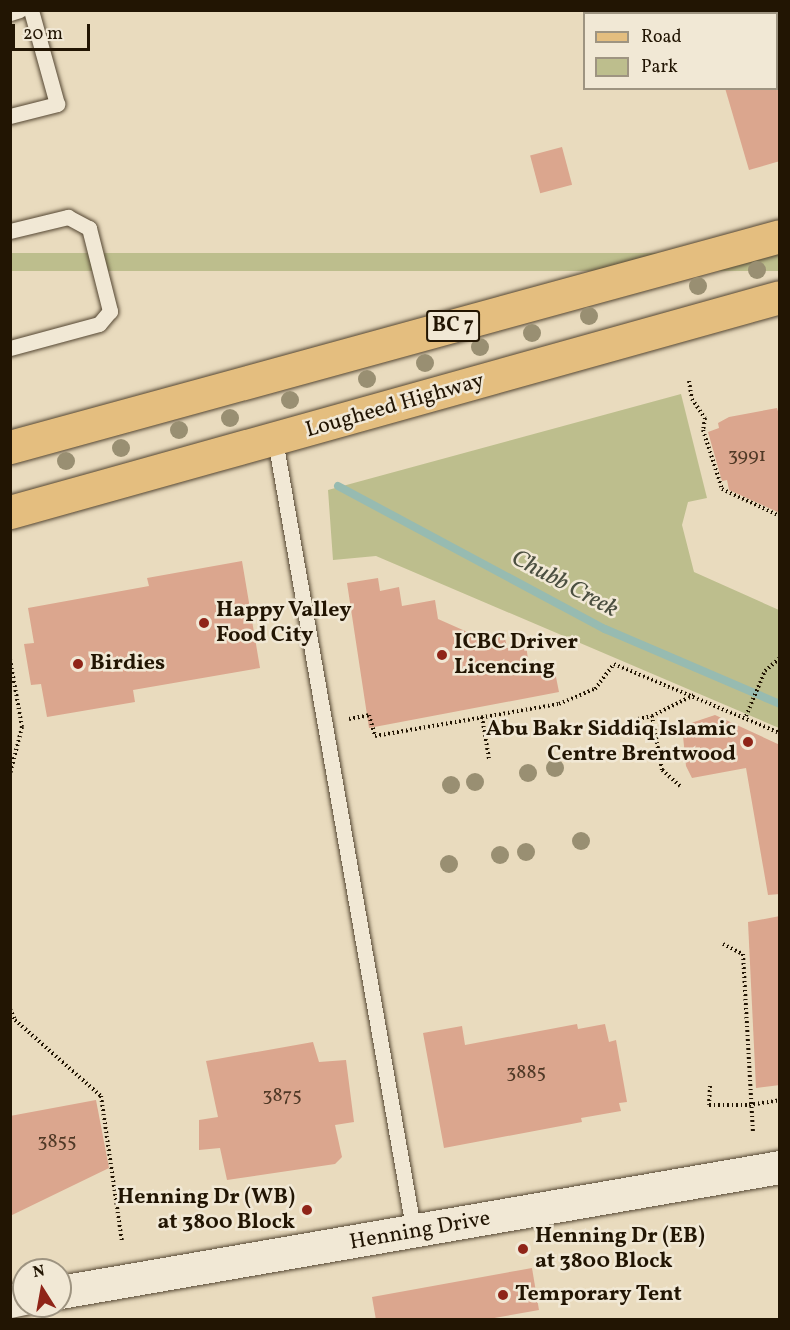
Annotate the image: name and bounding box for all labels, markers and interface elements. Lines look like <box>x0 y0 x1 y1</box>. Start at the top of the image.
scale bar <box>15 12 93 50</box>
legend <box>583 12 778 90</box>
text: 20 m <box>23 22 63 47</box>
text: Road <box>641 25 682 50</box>
text: Park <box>641 55 678 80</box>
road number: BC 7 <box>426 308 480 344</box>
street label: Lougheed Highway <box>303 368 487 444</box>
house number: 3991 <box>728 444 766 468</box>
water label: Chubb Creek <box>506 545 622 625</box>
place label: Happy Valley Food City <box>216 597 353 648</box>
marker: Happy Valley Food City <box>197 616 211 630</box>
place label: ICBC Driver Licencing <box>454 629 578 680</box>
marker: ICBC Driver Licencing <box>435 648 449 662</box>
place label: Birdies <box>90 651 165 677</box>
marker: Birdies <box>71 657 85 671</box>
place label: Abu Bakr Siddiq Islamic Centre Brentwood <box>486 716 736 768</box>
marker: Abu Bakr Siddiq Islamic Centre Brentwood <box>741 735 755 749</box>
house number: 3885 <box>506 1061 546 1085</box>
house number: 3875 <box>262 1084 302 1108</box>
house number: 3855 <box>37 1130 77 1154</box>
place label: Henning Dr (WB) at 3800 Block <box>117 1184 295 1236</box>
marker: Henning Dr (WB) at 3800 Block <box>300 1203 314 1217</box>
street label: Henning Drive <box>348 1206 492 1256</box>
place label: Henning Dr (EB) at 3800 Block <box>535 1223 705 1274</box>
marker: Henning Dr (EB) at 3800 Block <box>516 1242 530 1256</box>
north arrow <box>12 1258 72 1318</box>
text: N <box>31 1260 47 1284</box>
place label: Temporary Tent <box>515 1282 682 1308</box>
marker: Temporary Tent <box>496 1288 510 1302</box>

